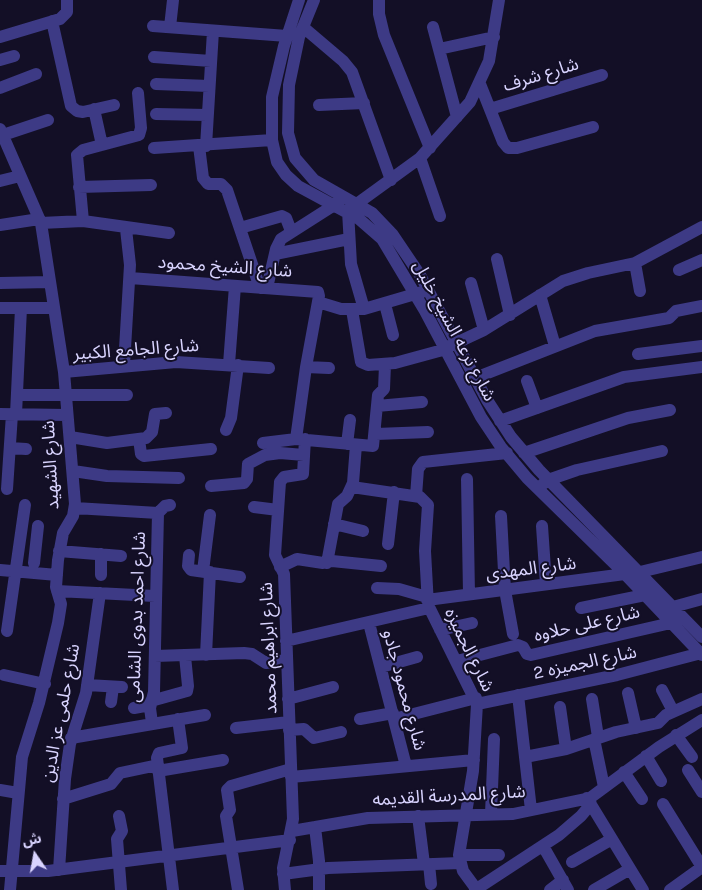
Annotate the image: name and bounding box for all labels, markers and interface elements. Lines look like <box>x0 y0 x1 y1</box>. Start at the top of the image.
street label: شارع شرف <box>501 53 581 97</box>
street label: شارع الشيخ محمود <box>157 252 293 282</box>
street label: شارع ترعه الشيخ خليل <box>408 257 500 405</box>
street label: شارع الجامع الكبير <box>72 335 200 365</box>
street label: شارع الشهيد <box>38 420 64 510</box>
street label: شارع احمد بدوى الشامى <box>123 531 151 703</box>
street label: شارع المهدى <box>484 553 578 585</box>
street label: شارع ابراهيم محمد <box>256 582 282 714</box>
street label: شارع على حلاوه <box>532 601 642 647</box>
street label: شارع الجميزه <box>439 605 499 695</box>
street label: شارع محمود جادو <box>377 627 431 753</box>
street label: شارع الجميزه 2 <box>531 641 639 685</box>
street label: شارع حلمى عز الدين <box>37 642 85 784</box>
street label: شارع المدرسة القديمه <box>372 781 526 811</box>
north arrow <box>10 830 60 880</box>
text: ش <box>21 830 43 850</box>

